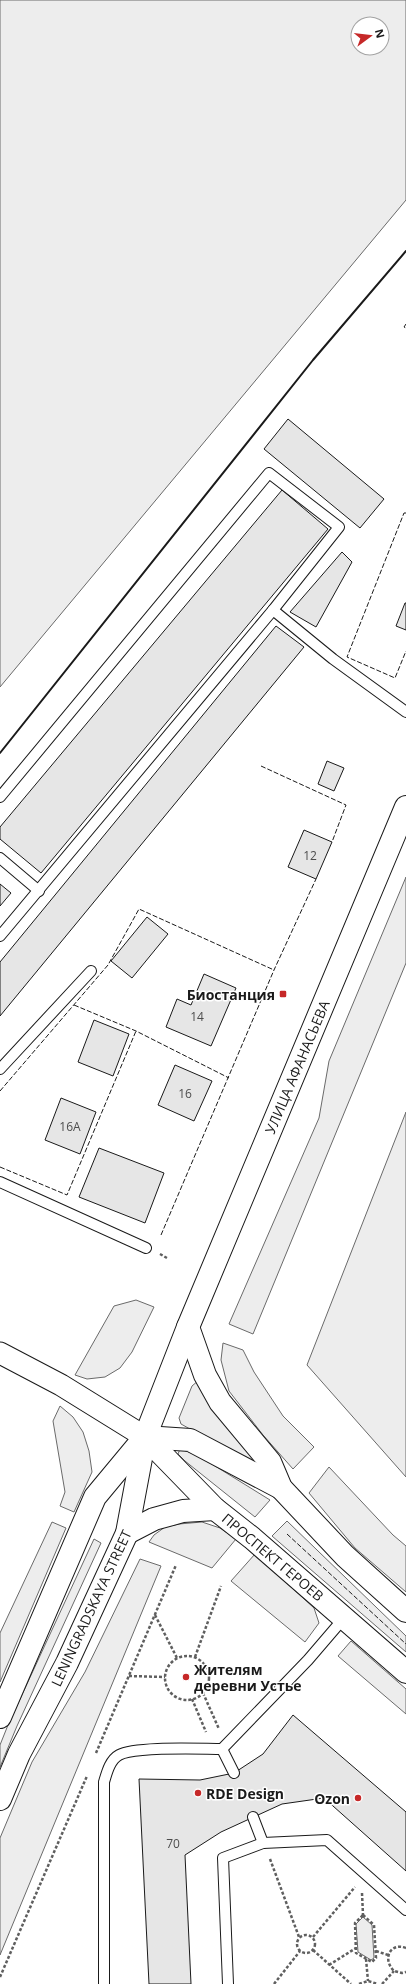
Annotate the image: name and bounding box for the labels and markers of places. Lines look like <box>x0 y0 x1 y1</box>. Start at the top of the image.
place label: Биостанция <box>187 985 275 1004</box>
marker: Биостанция <box>278 989 288 999</box>
place label: Жителям деревни Устье <box>194 1660 302 1695</box>
marker: Жителям деревни Устье <box>181 1672 191 1682</box>
place label: RDE Design <box>206 1784 284 1803</box>
marker: RDE Design <box>193 1788 203 1798</box>
place label: Ozon <box>314 1789 350 1808</box>
marker: Ozon <box>353 1793 363 1803</box>

